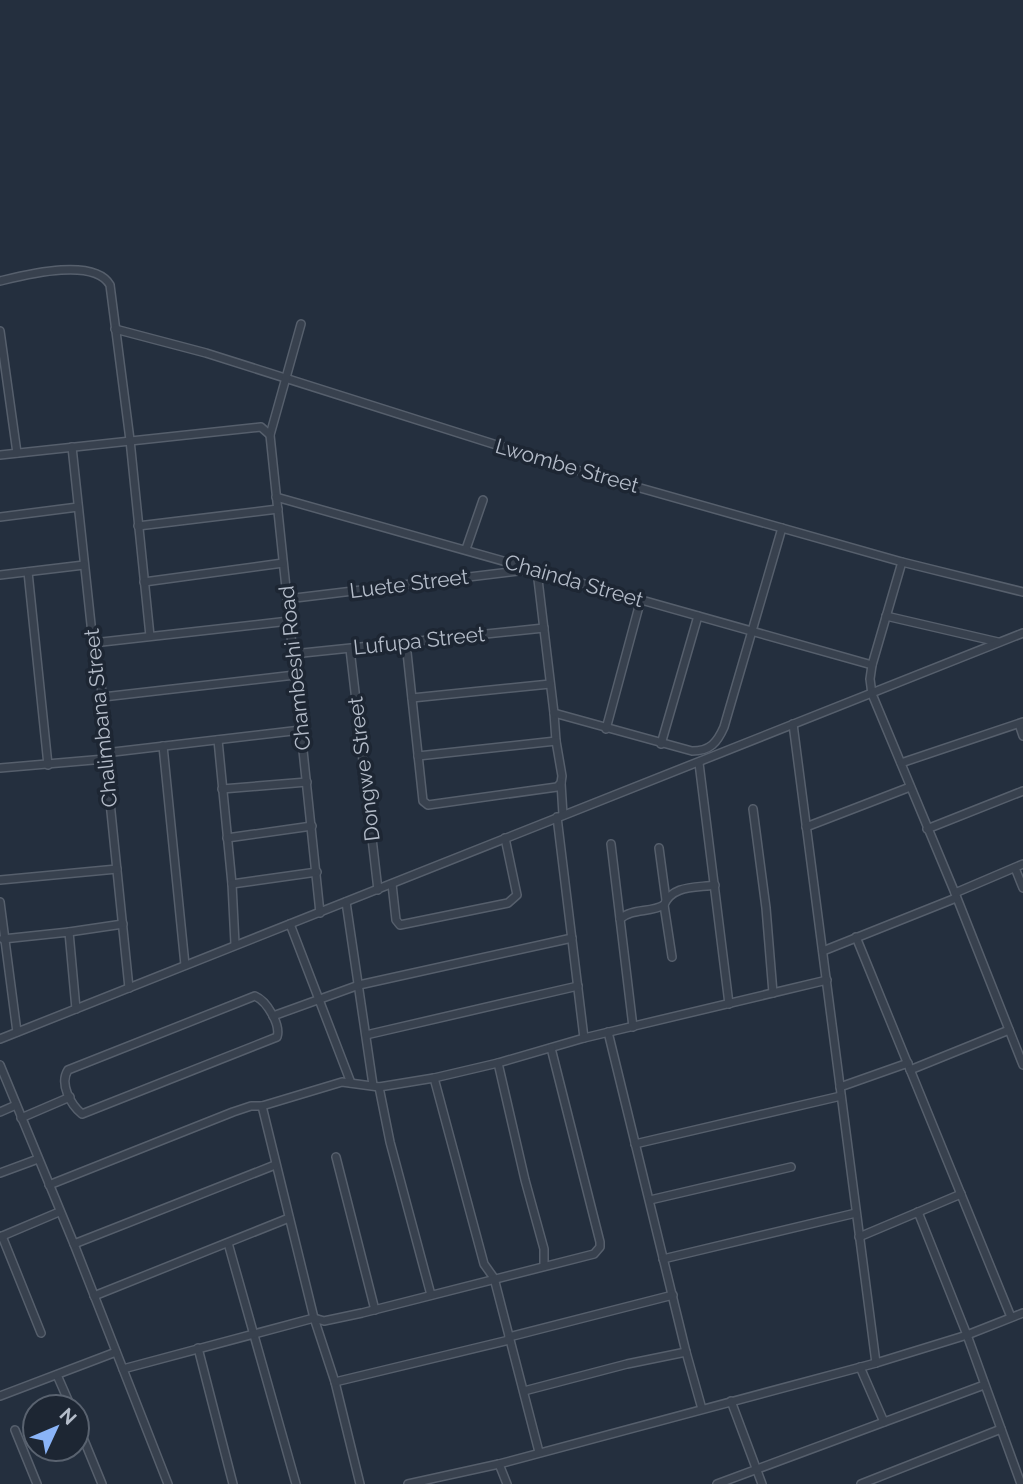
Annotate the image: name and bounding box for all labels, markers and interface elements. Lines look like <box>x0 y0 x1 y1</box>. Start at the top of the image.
street label: Lwombe Street <box>493 433 642 498</box>
street label: Chainda Street <box>502 549 646 612</box>
street label: Luete Street <box>348 564 470 603</box>
street label: Chambeshi Road <box>273 585 316 752</box>
street label: Lufupa Street <box>352 621 486 660</box>
street label: Chalimbana Street <box>79 628 122 809</box>
street label: Dongwe Street <box>342 695 385 843</box>
north arrow <box>21 1393 91 1463</box>
text: N <box>55 1403 81 1429</box>

